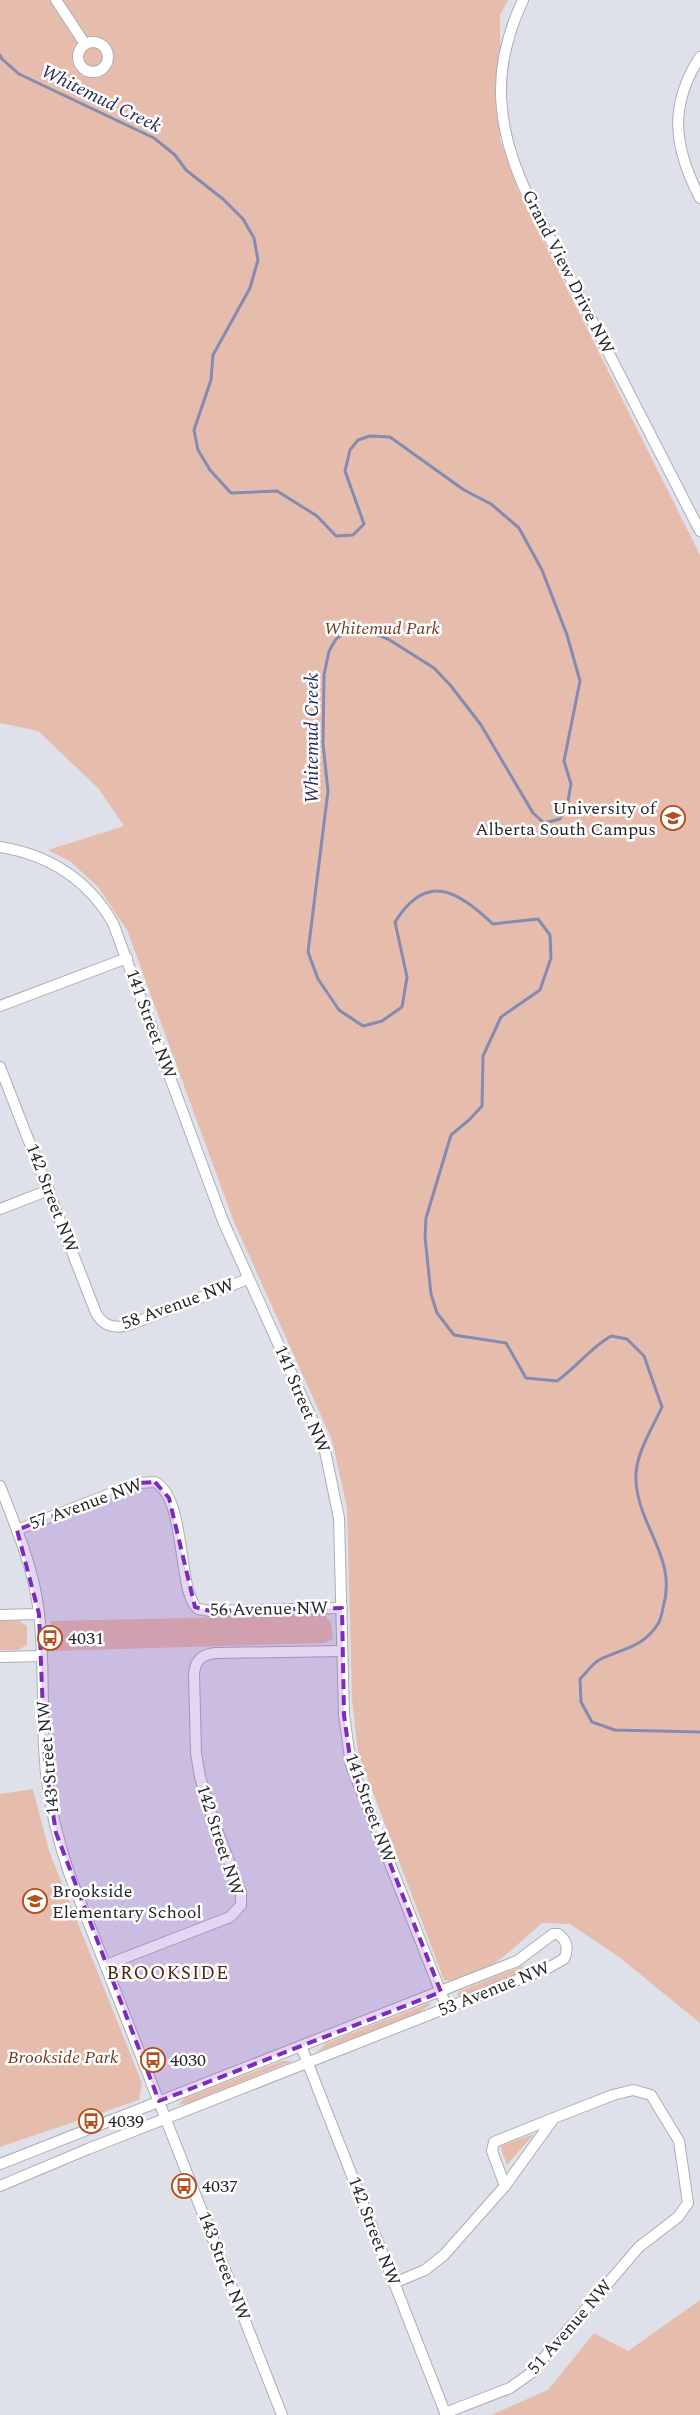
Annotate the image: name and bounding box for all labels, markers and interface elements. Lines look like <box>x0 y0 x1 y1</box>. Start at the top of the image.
water label: Whitemud Creek <box>36 57 166 141</box>
street label: Grand View Drive NW <box>515 185 621 359</box>
park label: Whitemud Park <box>324 615 441 642</box>
water label: Whitemud Creek <box>298 672 327 804</box>
place label: University of Alberta South Campus <box>475 795 658 843</box>
school or university icon: University of Alberta South Campus <box>660 805 686 831</box>
street label: 141 Street NW <box>119 965 183 1083</box>
street label: 142 Street NW <box>19 1139 85 1257</box>
street label: 58 Avenue NW <box>118 1271 239 1337</box>
street label: 141 Street NW <box>267 1341 337 1458</box>
street label: 57 Avenue NW <box>26 1471 147 1537</box>
street label: 56 Avenue NW <box>210 1594 329 1624</box>
bus stop icon: 4031 <box>37 1625 63 1651</box>
place label: 4031 <box>68 1625 104 1652</box>
street label: 143 Street NW <box>30 1699 66 1817</box>
street label: 141 Street NW <box>338 1749 402 1867</box>
street label: 142 Street NW <box>189 1781 251 1899</box>
place label: Brookside Elementary School <box>52 1878 202 1926</box>
school or university icon: Brookside Elementary School <box>22 1888 48 1914</box>
street label: 53 Avenue NW <box>434 1954 554 2024</box>
district label: BROOKSIDE <box>106 1959 230 1988</box>
park label: Brookside Park <box>8 2044 119 2071</box>
bus stop icon: 4030 <box>140 2047 166 2073</box>
place label: 4030 <box>170 2047 206 2074</box>
bus stop icon: 4039 <box>78 2108 104 2134</box>
place label: 4039 <box>108 2108 144 2135</box>
street label: 142 Street NW <box>341 2172 407 2290</box>
bus stop icon: 4037 <box>171 2173 197 2199</box>
place label: 4037 <box>202 2173 238 2200</box>
street label: 143 Street NW <box>191 2207 257 2325</box>
street label: 51 Avenue NW <box>521 2273 619 2380</box>

